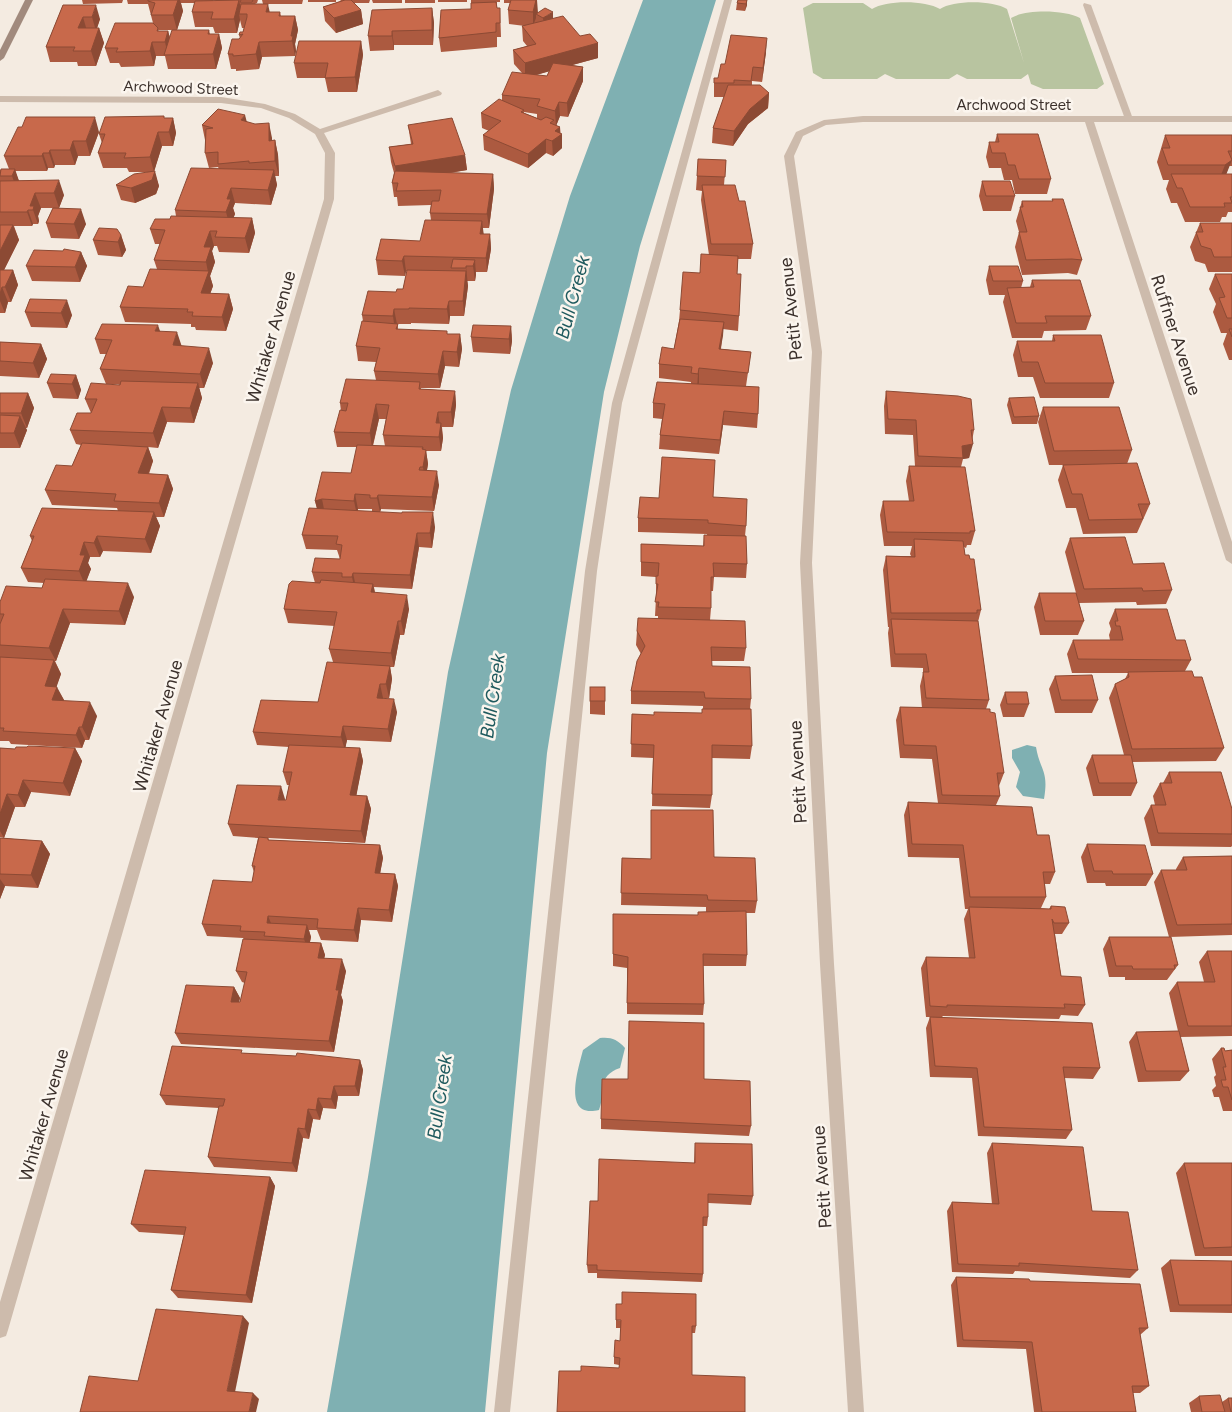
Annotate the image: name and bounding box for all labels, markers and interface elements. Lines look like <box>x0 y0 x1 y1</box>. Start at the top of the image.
street label: Archwood Street <box>123 77 239 99</box>
street label: Archwood Street <box>956 96 1072 114</box>
water label: Bull Creek <box>550 252 595 341</box>
street label: Petit Avenue <box>775 256 807 361</box>
street label: Whitaker Avenue <box>242 268 301 406</box>
street label: Ruffner Avenue <box>1146 272 1206 398</box>
water label: Bull Creek <box>475 651 510 740</box>
street label: Whitaker Avenue <box>129 657 188 795</box>
street label: Petit Avenue <box>784 720 812 824</box>
street label: Whitaker Avenue <box>15 1046 74 1184</box>
water label: Bull Creek <box>422 1052 457 1141</box>
street label: Petit Avenue <box>807 1125 837 1229</box>

